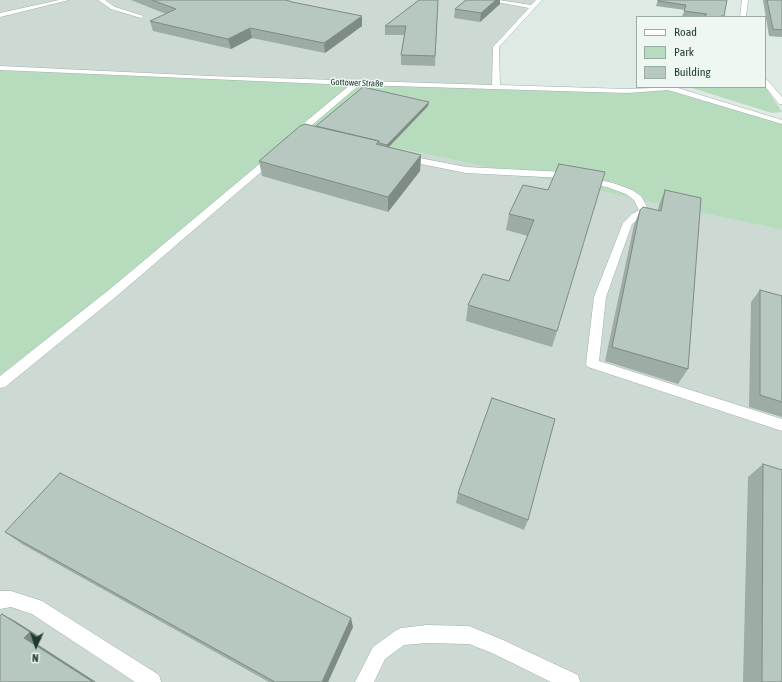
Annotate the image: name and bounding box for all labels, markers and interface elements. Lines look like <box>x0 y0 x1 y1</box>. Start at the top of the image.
legend <box>636 16 766 88</box>
text: Road <box>674 25 697 39</box>
text: Park <box>674 45 694 59</box>
text: Building <box>674 65 711 79</box>
street label: Gottower Straße <box>330 77 384 89</box>
north arrow <box>16 626 56 666</box>
text: N <box>32 652 39 664</box>

